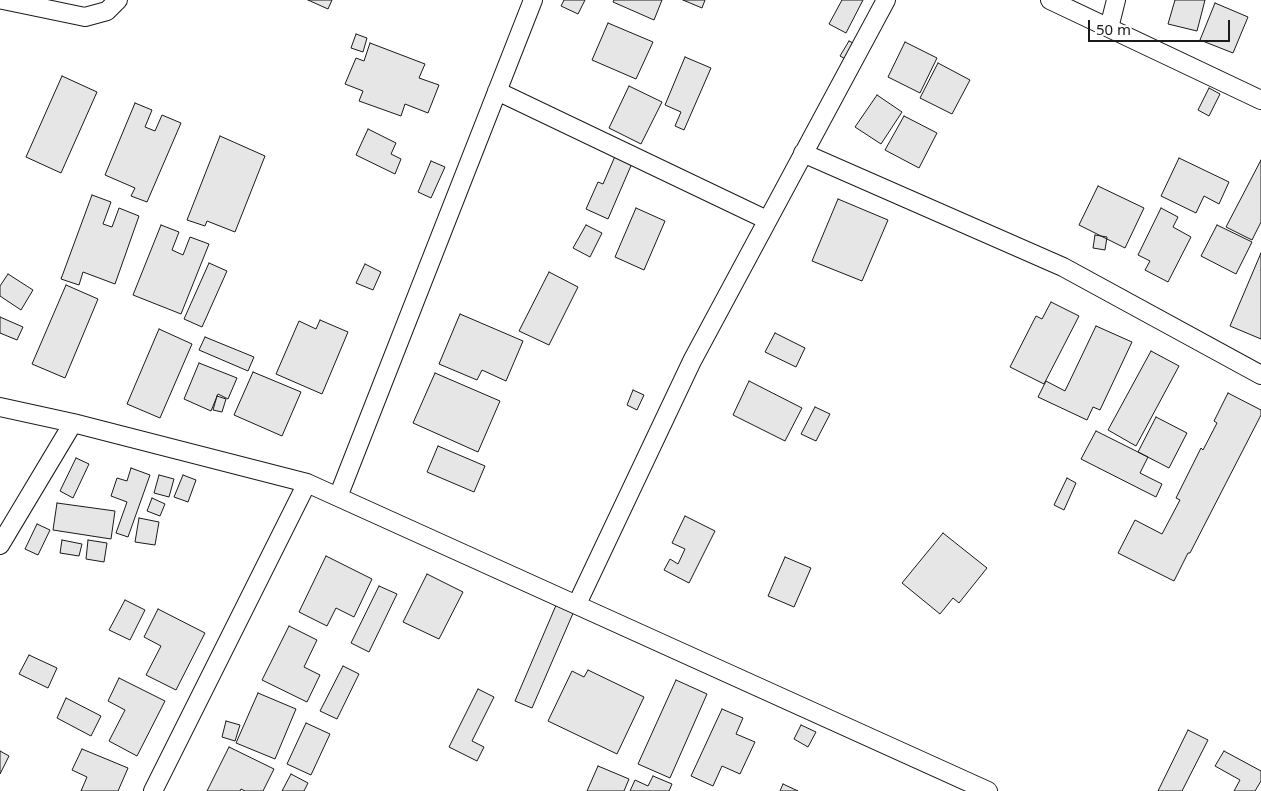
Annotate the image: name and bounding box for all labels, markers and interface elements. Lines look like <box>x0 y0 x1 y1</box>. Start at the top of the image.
scale bar <box>1091 10 1234 42</box>
text: 50 m <box>1096 19 1131 39</box>

